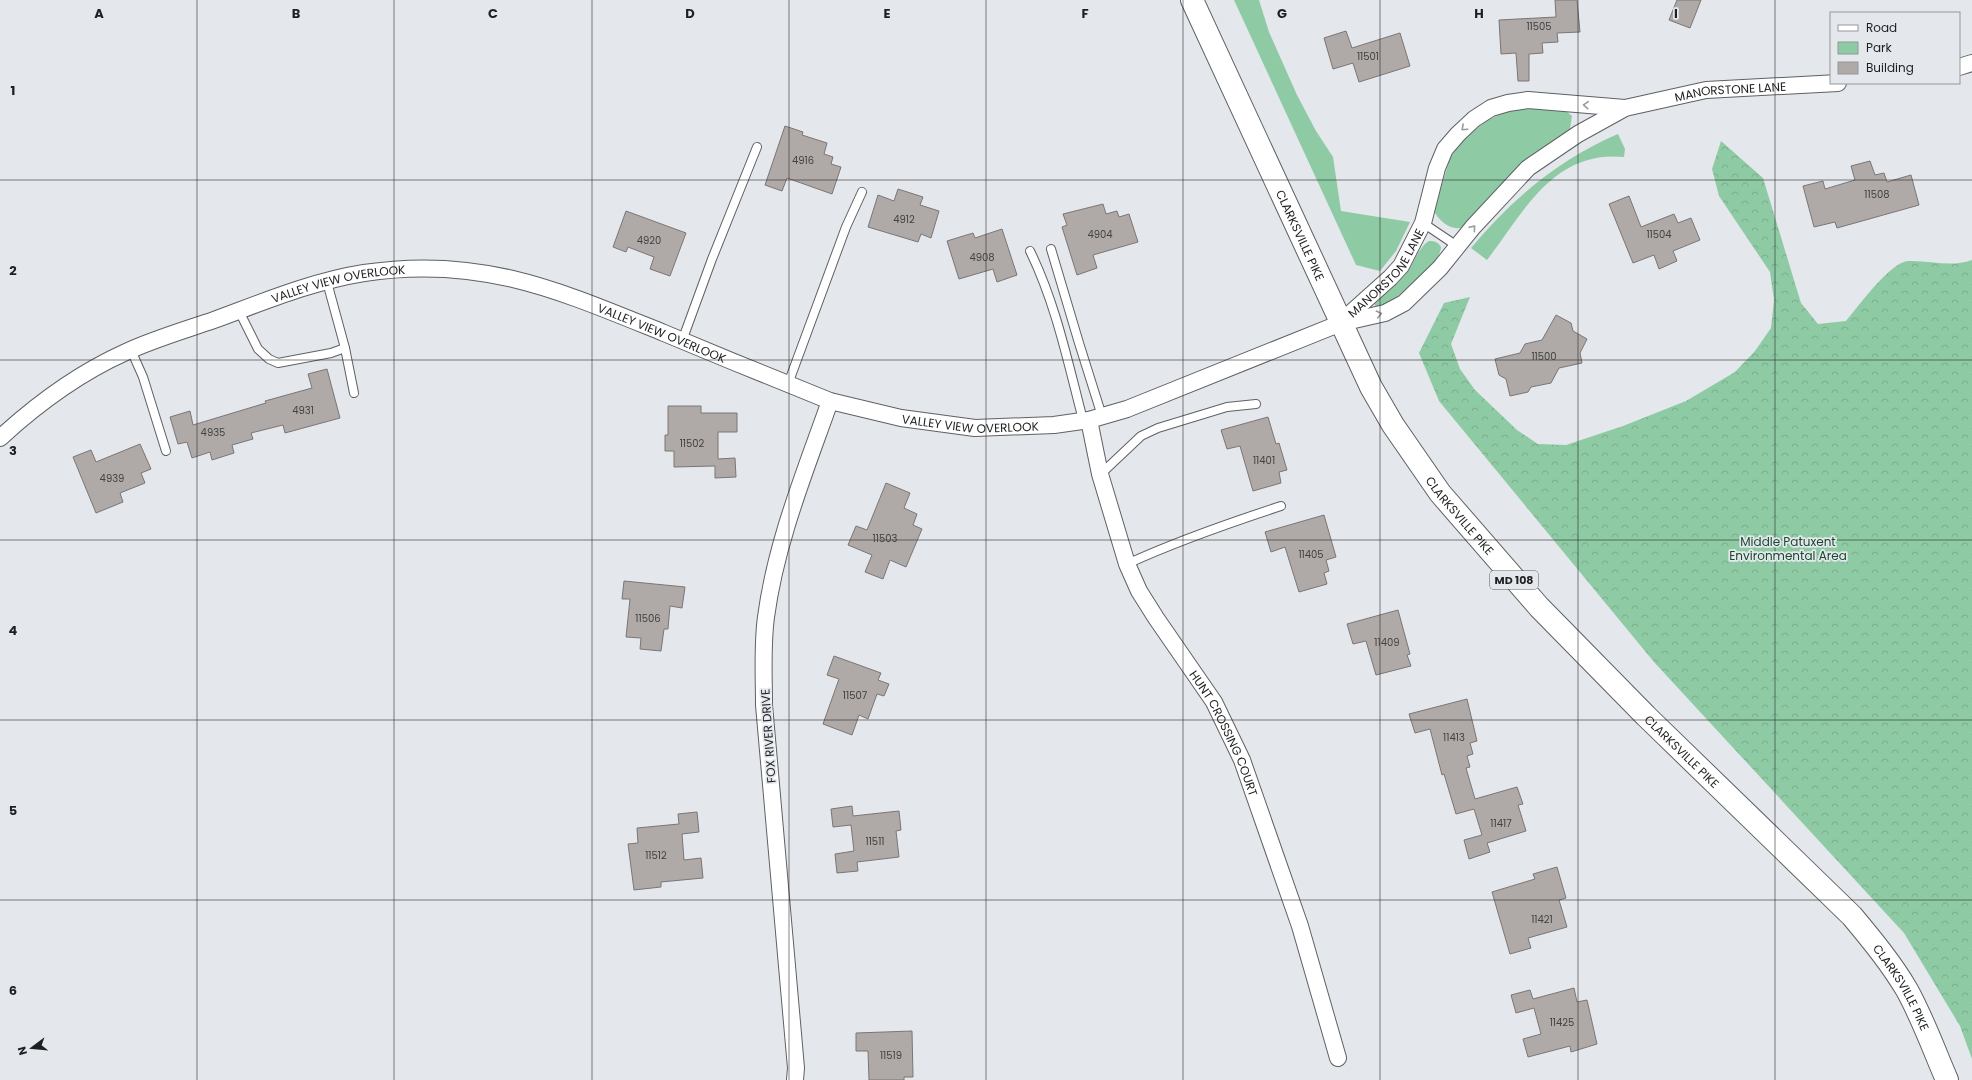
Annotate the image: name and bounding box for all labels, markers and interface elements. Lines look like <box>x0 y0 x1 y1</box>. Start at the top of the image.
text: A <box>94 4 104 23</box>
text: B <box>292 4 301 23</box>
text: C <box>488 4 498 23</box>
text: D <box>685 4 695 23</box>
text: E <box>883 4 891 23</box>
text: F <box>1081 4 1089 23</box>
text: G <box>1277 4 1287 23</box>
text: H <box>1474 4 1484 23</box>
text: I <box>1674 4 1678 23</box>
legend <box>1830 12 1960 84</box>
house number: 11505 <box>1526 19 1552 34</box>
text: Road <box>1866 19 1897 36</box>
text: Park <box>1866 39 1893 56</box>
house number: 11501 <box>1357 49 1379 64</box>
text: Building <box>1866 59 1914 76</box>
street label: MANORSTONE LANE <box>1673 77 1787 105</box>
text: 1 <box>11 81 15 100</box>
one-way arrow <box>1583 100 1589 109</box>
one-way arrow <box>1461 124 1469 131</box>
house number: 4916 <box>792 153 814 168</box>
street label: CLARKSVILLE PIKE <box>1272 187 1329 283</box>
house number: 11508 <box>1864 187 1890 202</box>
house number: 4912 <box>893 212 915 227</box>
street label: MANORSTONE LANE <box>1344 225 1427 321</box>
one-way arrow <box>1468 225 1475 233</box>
house number: 4904 <box>1087 227 1113 242</box>
house number: 11504 <box>1646 227 1672 242</box>
house number: 4920 <box>637 233 661 248</box>
house number: 4908 <box>969 250 995 265</box>
street label: VALLEY VIEW OVERLOOK <box>269 260 406 307</box>
text: 2 <box>9 261 17 280</box>
street label: VALLEY VIEW OVERLOOK <box>595 299 729 366</box>
one-way arrow <box>1376 311 1382 319</box>
house number: 11500 <box>1531 349 1557 364</box>
house number: 4931 <box>292 403 314 418</box>
street label: VALLEY VIEW OVERLOOK <box>901 410 1039 437</box>
house number: 4935 <box>201 425 225 440</box>
house number: 11502 <box>680 436 705 451</box>
text: 3 <box>9 441 17 460</box>
house number: 11401 <box>1253 453 1275 468</box>
house number: 4939 <box>100 471 124 486</box>
street label: CLARKSVILLE PIKE <box>1422 472 1498 558</box>
house number: 11503 <box>873 531 898 546</box>
park label: Middle Patuxent Environmental Area <box>1729 533 1847 564</box>
house number: 11405 <box>1298 547 1324 562</box>
road number: MD 108 <box>1490 571 1538 589</box>
house number: 11506 <box>635 611 661 626</box>
text: 4 <box>9 621 18 640</box>
house number: 11409 <box>1374 635 1400 650</box>
street label: HUNT CROSSING COURT <box>1186 667 1263 799</box>
street label: FOX RIVER DRIVE <box>756 688 780 784</box>
house number: 11507 <box>843 688 868 703</box>
street label: CLARKSVILLE PIKE <box>1641 711 1723 791</box>
house number: 11413 <box>1443 730 1465 745</box>
text: 5 <box>9 801 17 820</box>
house number: 11417 <box>1490 816 1512 831</box>
house number: 11511 <box>865 834 885 849</box>
house number: 11512 <box>645 848 667 863</box>
house number: 11421 <box>1531 912 1553 927</box>
street label: CLARKSVILLE PIKE <box>1869 940 1934 1033</box>
text: 6 <box>9 981 17 1000</box>
house number: 11425 <box>1550 1015 1574 1030</box>
north arrow <box>12 1028 52 1068</box>
text: N <box>14 1045 31 1057</box>
house number: 11519 <box>880 1048 902 1063</box>

